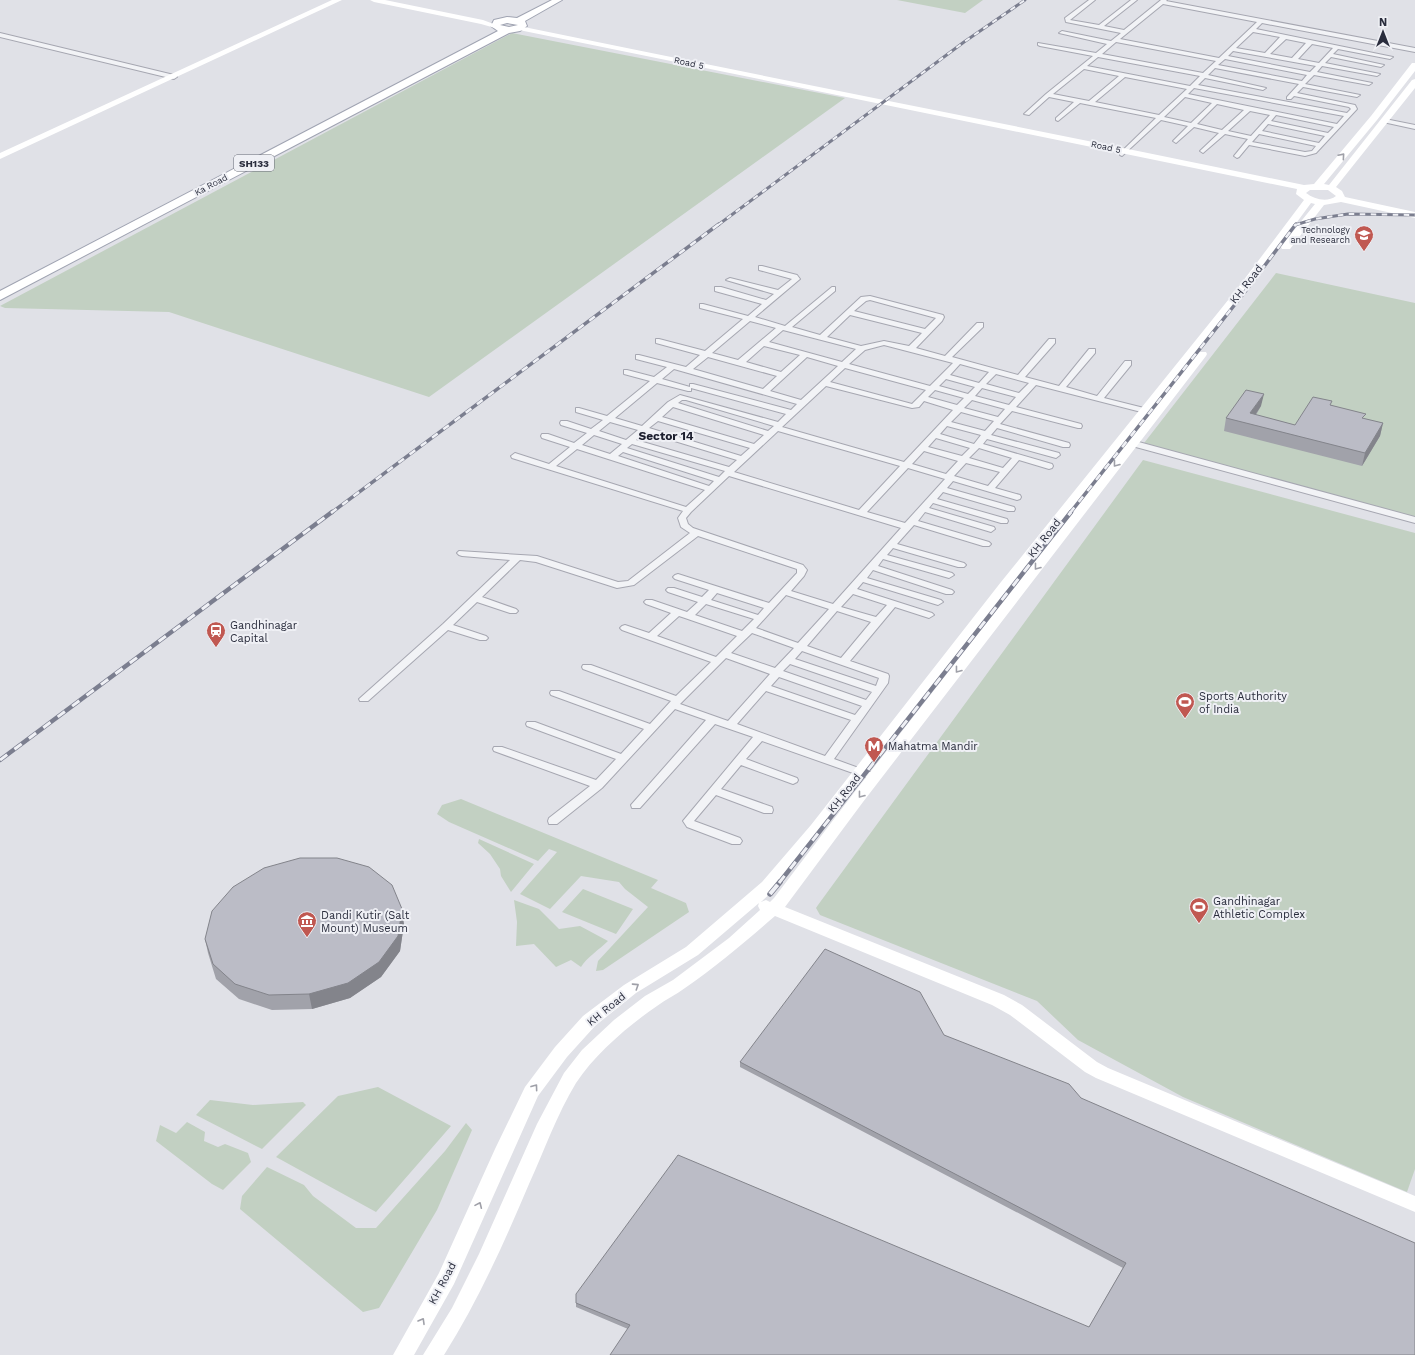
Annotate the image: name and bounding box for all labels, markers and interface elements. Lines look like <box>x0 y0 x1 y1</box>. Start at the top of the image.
north arrow <box>1363 12 1403 52</box>
text: N <box>1379 16 1387 29</box>
street label: Road 5 <box>673 55 705 71</box>
street label: Road 5 <box>1090 139 1122 155</box>
one-way arrow <box>1337 153 1344 161</box>
road number: SH133 <box>234 155 274 171</box>
street label: Ka Road <box>193 172 229 198</box>
school or university icon: Technology and Research <box>1353 224 1375 252</box>
place label: Technology and Research <box>1290 225 1350 245</box>
street label: KH Road <box>1227 262 1266 306</box>
district label: Sector 14 <box>638 429 694 443</box>
one-way arrow <box>1114 459 1121 466</box>
street label: KH Road <box>1025 516 1064 560</box>
one-way arrow <box>1035 562 1042 569</box>
place label: Gandhinagar Capital <box>230 619 298 645</box>
station icon: Gandhinagar Capital <box>205 620 227 648</box>
one-way arrow <box>956 665 963 672</box>
place label: Sports Authority of India <box>1199 690 1287 716</box>
sports icon: Sports Authority of India <box>1174 691 1196 719</box>
metro station icon: Mahatma Mandir <box>863 735 885 763</box>
place label: Mahatma Mandir <box>888 740 978 753</box>
street label: KH Road <box>825 771 864 815</box>
one-way arrow <box>859 790 866 797</box>
place label: Gandhinagar Athletic Complex <box>1213 895 1305 921</box>
sports icon: Gandhinagar Athletic Complex <box>1188 896 1210 924</box>
place label: Dandi Kutir (Salt Mount) Museum <box>321 909 410 935</box>
museum icon: Dandi Kutir (Salt Mount) Museum <box>296 910 318 938</box>
one-way arrow <box>632 983 639 991</box>
street label: KH Road <box>584 990 628 1029</box>
one-way arrow <box>530 1084 538 1091</box>
one-way arrow <box>474 1201 482 1209</box>
street label: KH Road <box>426 1260 459 1307</box>
one-way arrow <box>417 1318 424 1325</box>

